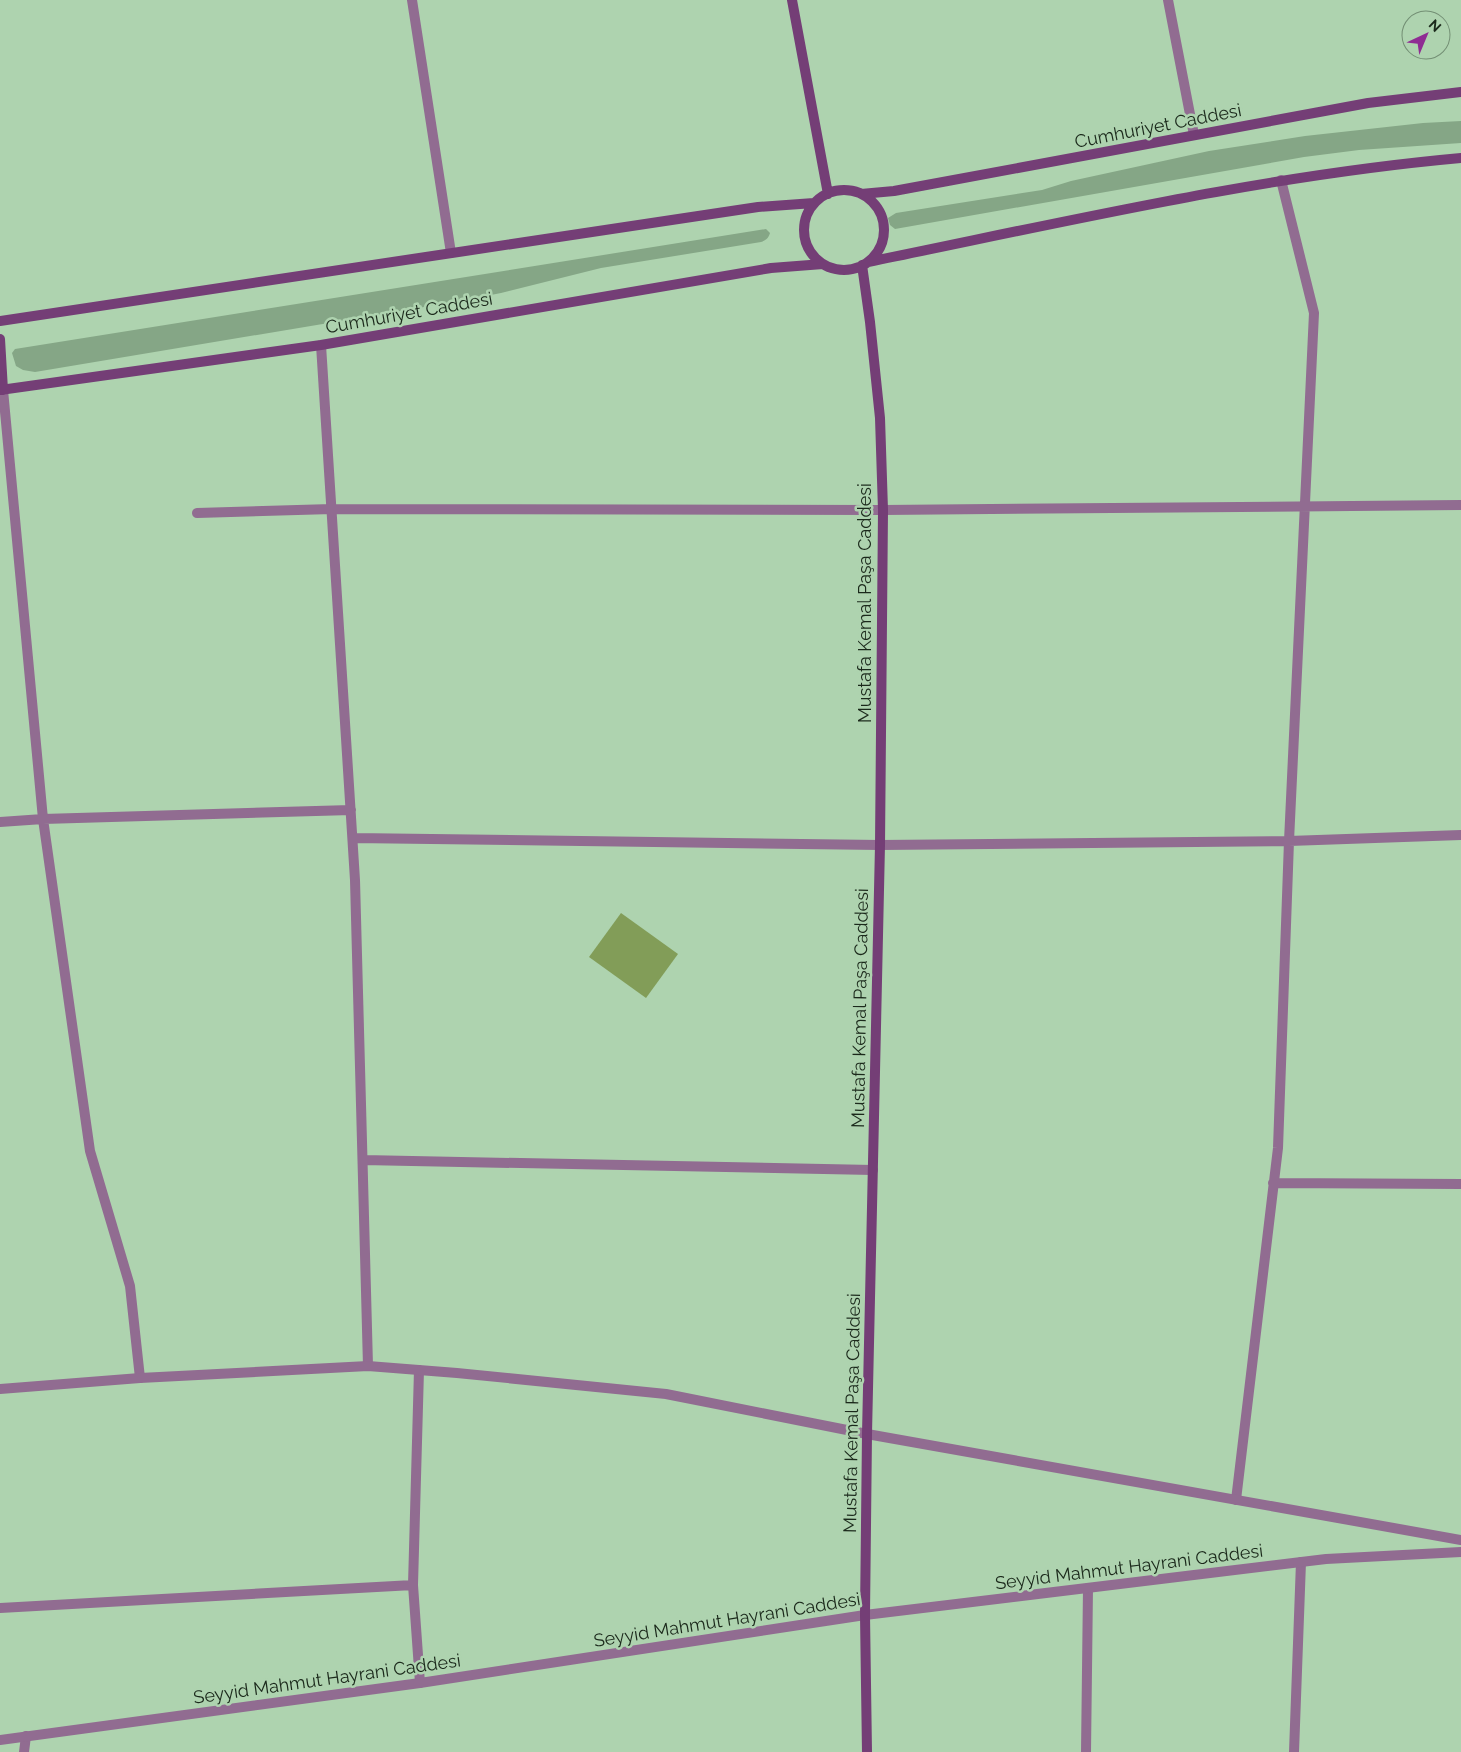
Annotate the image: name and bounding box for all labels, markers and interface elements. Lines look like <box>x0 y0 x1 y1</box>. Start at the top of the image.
north arrow <box>1401 10 1451 60</box>
text: N <box>1426 16 1444 35</box>
street label: Cumhuriyet Caddesi <box>1073 99 1243 152</box>
street label: Cumhuriyet Caddesi <box>324 287 494 338</box>
street label: Mustafa Kemal Paşa Caddesi <box>854 483 875 723</box>
street label: Mustafa Kemal Paşa Caddesi <box>847 888 872 1128</box>
street label: Mustafa Kemal Paşa Caddesi <box>839 1293 864 1533</box>
street label: Seyyid Mahmut Hayrani Caddesi <box>994 1540 1264 1593</box>
street label: Seyyid Mahmut Hayrani Caddesi <box>592 1588 862 1651</box>
street label: Seyyid Mahmut Hayrani Caddesi <box>192 1649 462 1708</box>

